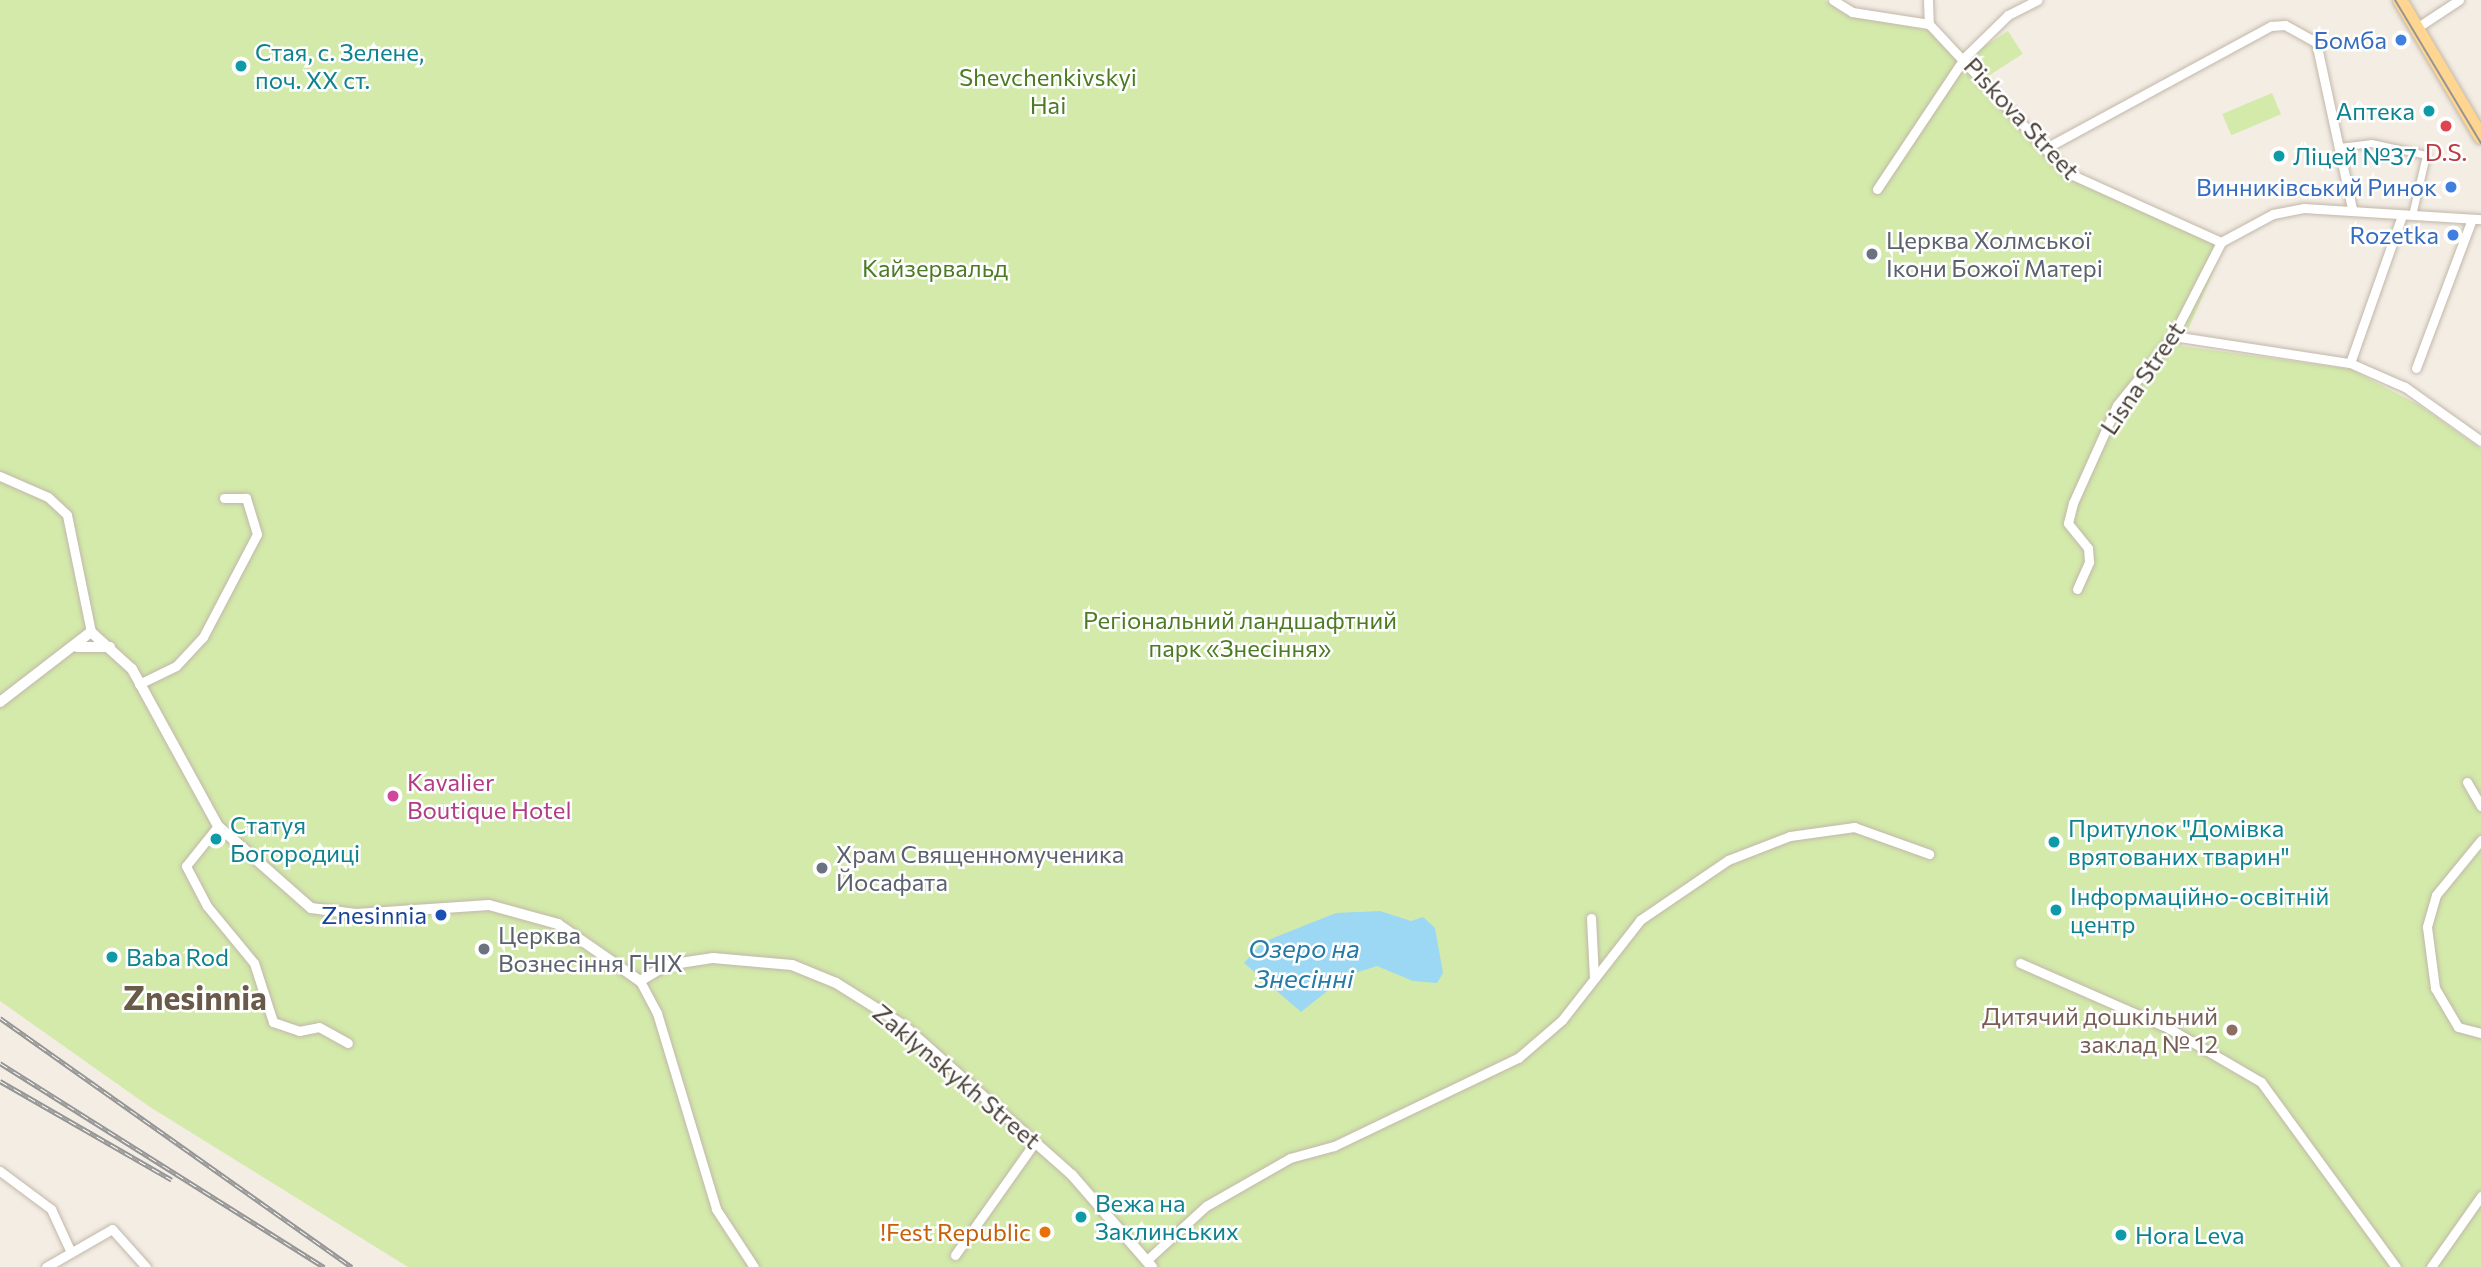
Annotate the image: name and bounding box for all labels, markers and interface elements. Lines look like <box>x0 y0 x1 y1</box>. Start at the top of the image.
place label: Бомба <box>2314 26 2387 54</box>
marker: Бомба <box>2393 32 2409 48</box>
place label: Стая, с. Зелене, поч. XX ст. <box>255 38 424 94</box>
street label: Piskova Street <box>1958 51 2086 185</box>
marker: Стая, с. Зелене, поч. XX ст. <box>233 58 249 74</box>
park label: Shevchenkivskyi Hai <box>959 63 1137 119</box>
place label: Аптека <box>2336 97 2415 125</box>
marker: Аптека <box>2421 103 2437 119</box>
marker: D.S. <box>2438 118 2454 134</box>
place label: D.S. <box>2425 138 2467 166</box>
place label: Ліцей №37 <box>2293 142 2417 170</box>
marker: Ліцей №37 <box>2271 148 2287 164</box>
place label: Винниківський Ринок <box>2196 173 2437 201</box>
marker: Винниківський Ринок <box>2443 179 2459 195</box>
place label: Rozetka <box>2350 221 2439 249</box>
place label: Церква Холмської Ікони Божої Матері <box>1886 226 2103 282</box>
marker: Rozetka <box>2445 227 2461 243</box>
marker: Церква Холмської Ікони Божої Матері <box>1864 246 1880 262</box>
park label: Кайзервальд <box>862 254 1008 282</box>
street label: Lisna Street <box>2094 316 2190 440</box>
park label: Регіональний ландшафтний парк «Знесіння» <box>1083 606 1397 662</box>
place label: Kavalier Boutique Hotel <box>407 768 572 824</box>
marker: Kavalier Boutique Hotel <box>385 788 401 804</box>
place label: Статуя Богородиці <box>230 811 360 867</box>
place label: Притулок "Домівка врятованих тварин" <box>2068 814 2290 870</box>
marker: Статуя Богородиці <box>208 831 224 847</box>
marker: Притулок "Домівка врятованих тварин" <box>2046 834 2062 850</box>
place label: Храм Священномученика Йосафата <box>836 840 1124 896</box>
marker: Храм Священномученика Йосафата <box>814 860 830 876</box>
place label: Інформаційно-освітній центр <box>2070 882 2329 938</box>
place label: Znesinnia <box>321 901 427 929</box>
marker: Інформаційно-освітній центр <box>2048 902 2064 918</box>
marker: Znesinnia <box>433 907 449 923</box>
place label: Церква Вознесіння ГНІХ <box>498 921 683 977</box>
water label: Озеро на Знесінні <box>1248 932 1360 993</box>
marker: Церква Вознесіння ГНІХ <box>476 941 492 957</box>
place label: Baba Rod <box>126 943 229 971</box>
marker: Baba Rod <box>104 949 120 965</box>
district label: Znesinnia <box>123 978 267 1016</box>
street label: Zaklynskykh Street <box>868 998 1046 1154</box>
place label: Дитячий дошкільний заклад № 12 <box>1982 1002 2218 1058</box>
marker: Дитячий дошкільний заклад № 12 <box>2224 1022 2240 1038</box>
place label: Вежа на Заклинських <box>1095 1189 1239 1245</box>
marker: Вежа на Заклинських <box>1073 1209 1089 1225</box>
place label: !Fest Republic <box>880 1218 1031 1246</box>
place label: Hora Leva <box>2135 1221 2245 1249</box>
marker: !Fest Republic <box>1037 1224 1053 1240</box>
marker: Hora Leva <box>2113 1227 2129 1243</box>

